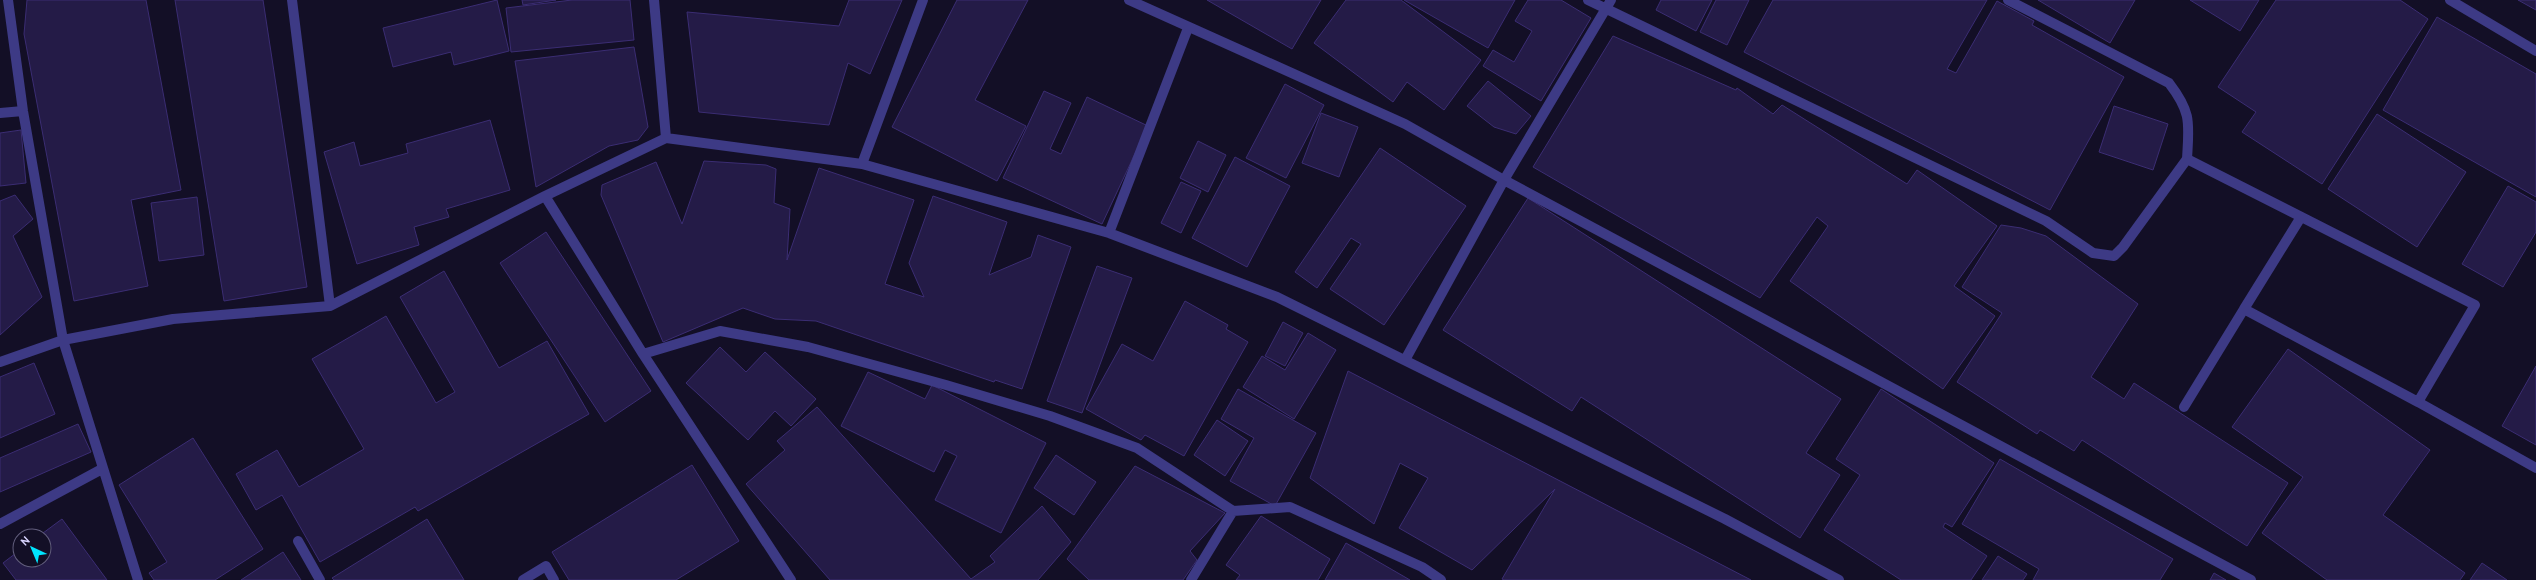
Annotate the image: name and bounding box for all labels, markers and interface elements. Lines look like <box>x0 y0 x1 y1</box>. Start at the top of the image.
north arrow <box>12 528 52 568</box>
text: N <box>18 534 33 549</box>

